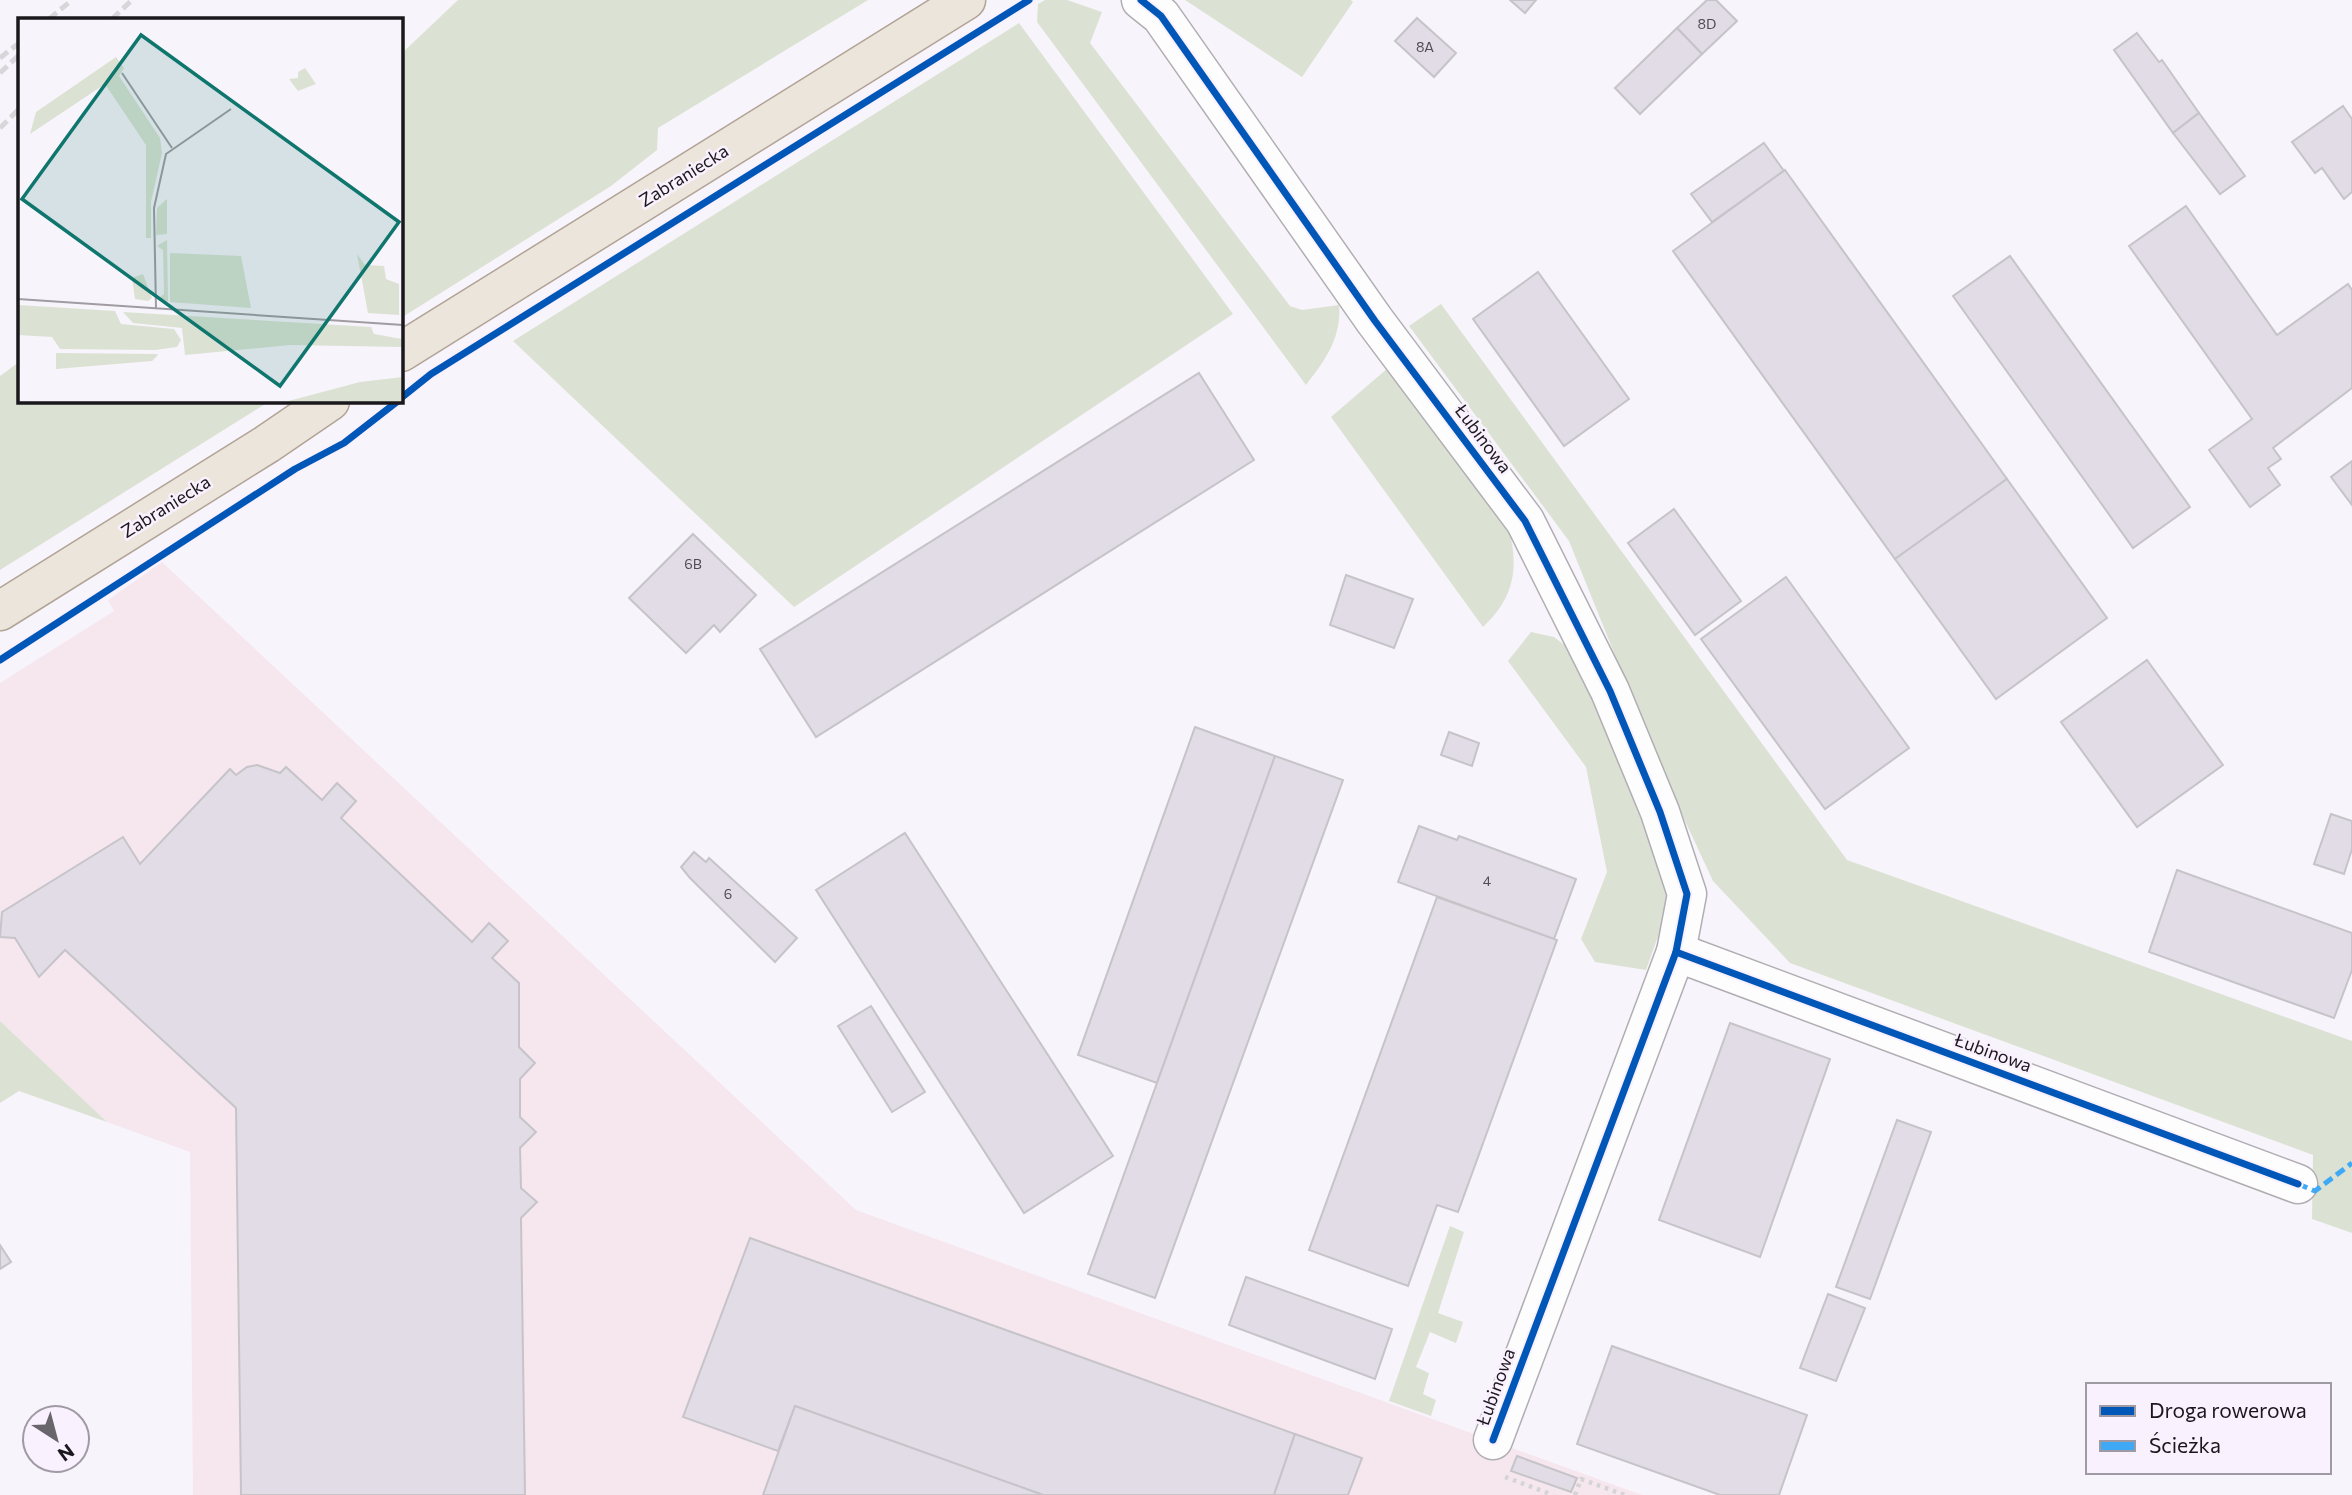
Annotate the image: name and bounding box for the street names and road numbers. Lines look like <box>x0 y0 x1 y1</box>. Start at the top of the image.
street label: Zabraniecka <box>635 139 732 211</box>
street label: Łubinowa <box>1450 399 1517 477</box>
street label: Zabraniecka <box>117 470 214 542</box>
street label: Łubinowa <box>1951 1028 2035 1076</box>
street label: Łubinowa <box>1471 1345 1519 1429</box>

